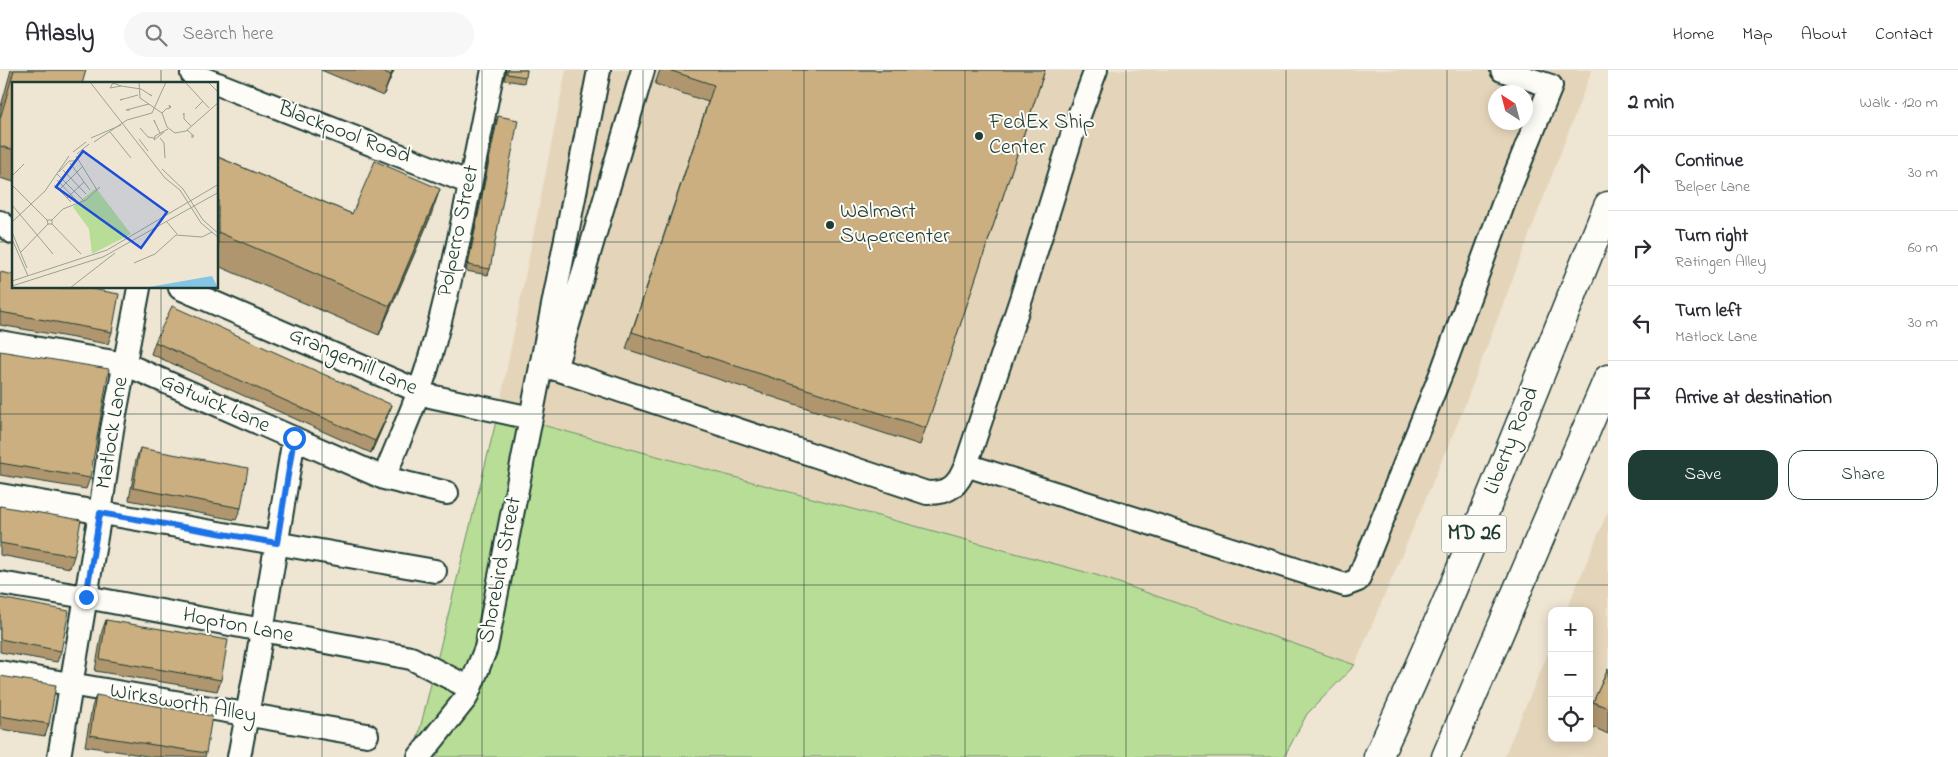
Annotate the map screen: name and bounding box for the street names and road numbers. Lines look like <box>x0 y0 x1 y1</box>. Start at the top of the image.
street label: Blackpool Road <box>272 93 415 173</box>
street label: Polperro Street <box>429 162 489 300</box>
street label: Grangemill Lane <box>283 319 423 406</box>
street label: Gatwick Lane <box>155 366 275 442</box>
street label: Matlock Lane <box>88 374 138 492</box>
street label: Liberty Road <box>1476 382 1549 500</box>
street label: Shorebird Street <box>471 494 531 646</box>
road number: MD 26 <box>1442 516 1506 552</box>
street label: Hopton Lane <box>180 600 296 652</box>
street label: Wirksworth Alley <box>107 675 259 734</box>

